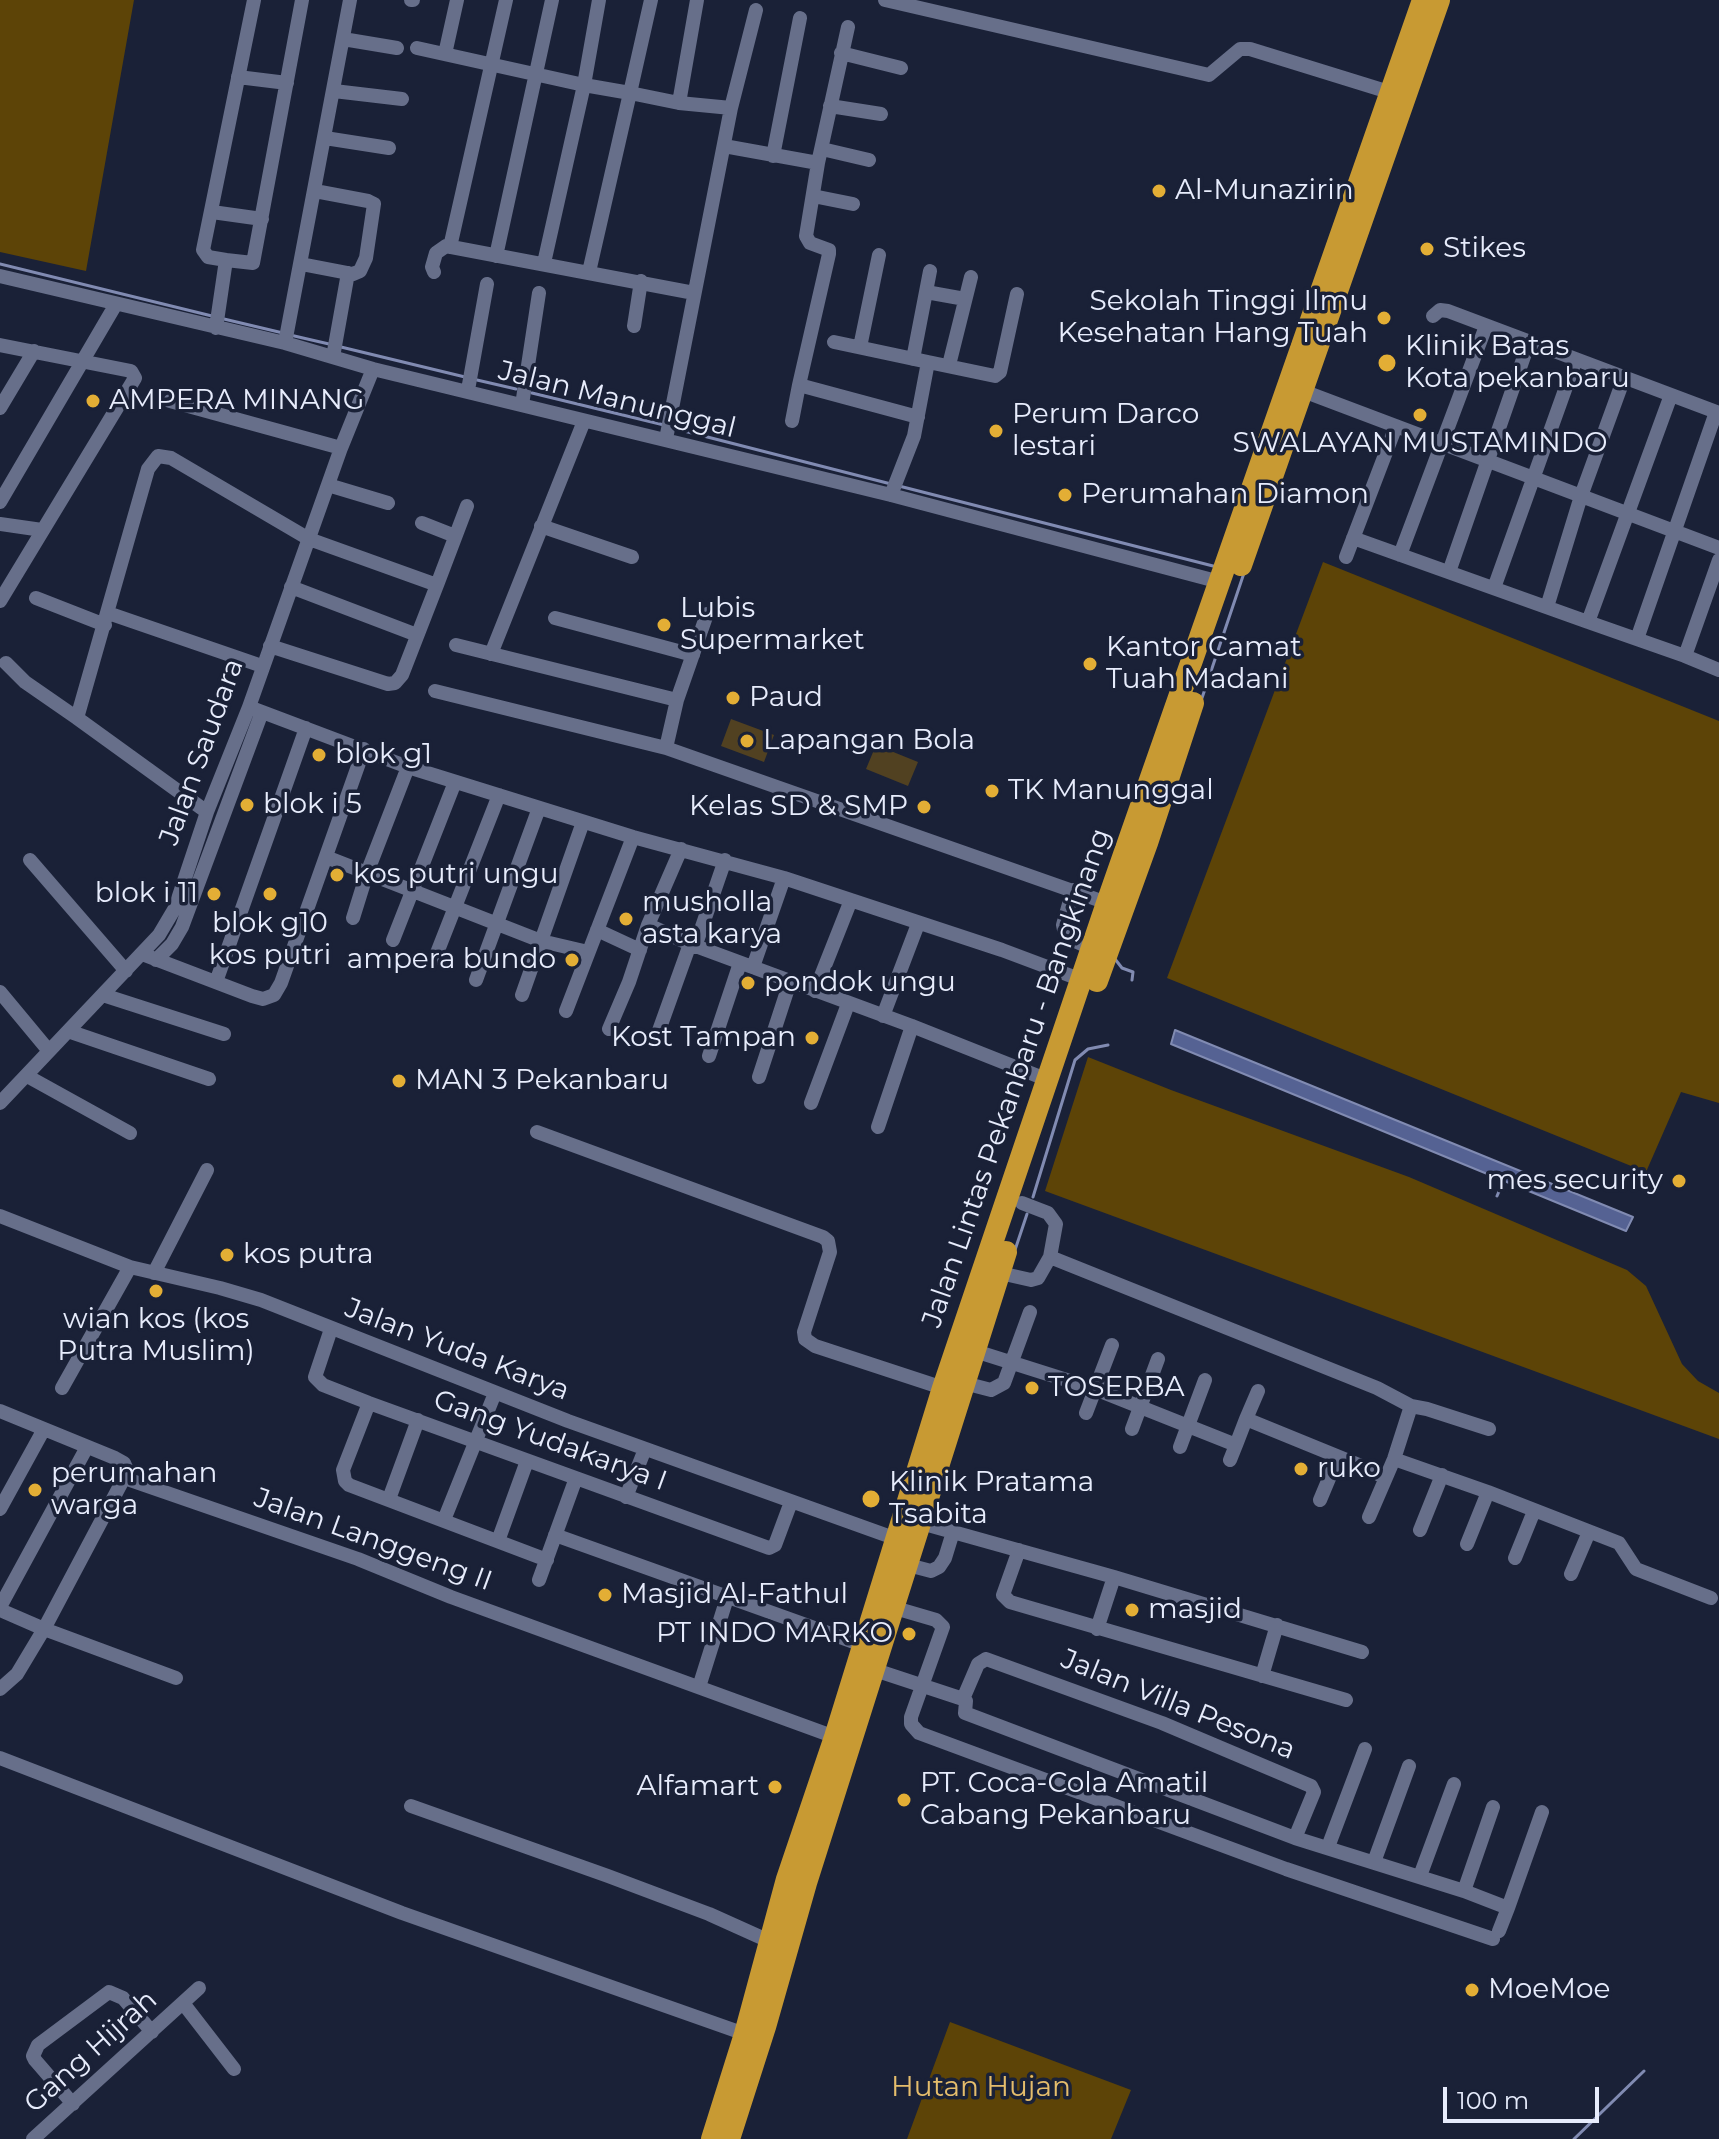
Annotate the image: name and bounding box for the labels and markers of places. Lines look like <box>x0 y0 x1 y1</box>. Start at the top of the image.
place label: Al-Munazirin <box>1175 174 1354 208</box>
marker: Al-Munazirin <box>1150 182 1168 200</box>
place label: Stikes <box>1443 232 1526 266</box>
marker: Stikes <box>1418 240 1436 258</box>
place label: Sekolah Tinggi Ilmu Kesehatan Hang Tuah <box>1058 285 1368 351</box>
marker: Sekolah Tinggi Ilmu Kesehatan Hang Tuah <box>1375 309 1393 327</box>
place label: Klinik Batas Kota pekanbaru <box>1405 330 1630 396</box>
marker: Klinik Batas Kota pekanbaru <box>1376 352 1398 374</box>
place label: AMPERA MINANG <box>109 384 364 418</box>
marker: AMPERA MINANG <box>84 392 102 410</box>
place label: Perum Darco lestari <box>1012 398 1199 464</box>
marker: SWALAYAN MUSTAMINDO <box>1411 406 1429 424</box>
marker: Perum Darco lestari <box>987 422 1005 440</box>
place label: SWALAYAN MUSTAMINDO <box>1233 427 1607 461</box>
place label: Perumahan Diamon <box>1081 478 1369 512</box>
marker: Perumahan Diamon <box>1056 486 1074 504</box>
place label: Lubis Supermarket <box>680 592 865 658</box>
marker: Lubis Supermarket <box>655 616 673 634</box>
place label: Kantor Camat Tuah Madani <box>1106 631 1302 697</box>
marker: Kantor Camat Tuah Madani <box>1081 655 1099 673</box>
place label: Paud <box>749 681 823 715</box>
marker: Paud <box>724 689 742 707</box>
place label: Lapangan Bola <box>763 724 975 758</box>
marker: Lapangan Bola <box>738 732 756 750</box>
place label: blok g1 <box>335 738 432 772</box>
marker: blok g1 <box>310 746 328 764</box>
place label: TK Manunggal <box>1008 774 1214 808</box>
marker: TK Manunggal <box>983 782 1001 800</box>
place label: blok i 5 <box>263 788 362 822</box>
place label: Kelas SD & SMP <box>689 790 908 824</box>
marker: blok i 5 <box>238 796 256 814</box>
marker: Kelas SD & SMP <box>915 798 933 816</box>
place label: kos putri ungu <box>353 858 558 892</box>
marker: kos putri ungu <box>328 866 346 884</box>
place label: blok i 11 <box>95 877 198 911</box>
marker: blok i 11 <box>205 885 223 903</box>
marker: blok g10 kos putri <box>261 885 279 903</box>
place label: musholla asta karya <box>642 886 782 952</box>
place label: blok g10 kos putri <box>209 907 331 973</box>
marker: musholla asta karya <box>617 910 635 928</box>
place label: ampera bundo <box>347 943 556 977</box>
marker: ampera bundo <box>563 951 581 969</box>
place label: pondok ungu <box>764 966 956 1000</box>
marker: pondok ungu <box>739 974 757 992</box>
place label: Kost Tampan <box>611 1021 796 1055</box>
marker: Kost Tampan <box>803 1029 821 1047</box>
place label: MAN 3 Pekanbaru <box>415 1064 669 1098</box>
marker: MAN 3 Pekanbaru <box>390 1072 408 1090</box>
place label: mes security <box>1486 1164 1663 1198</box>
marker: mes security <box>1670 1172 1688 1190</box>
place label: kos putra <box>243 1238 373 1272</box>
marker: kos putra <box>218 1246 236 1264</box>
marker: wian kos (kos Putra Muslim) <box>147 1282 165 1300</box>
place label: wian kos (kos Putra Muslim) <box>57 1303 255 1369</box>
place label: TOSERBA <box>1048 1371 1185 1405</box>
marker: TOSERBA <box>1023 1379 1041 1397</box>
place label: ruko <box>1317 1452 1381 1486</box>
place label: perumahan warga <box>51 1457 218 1523</box>
marker: ruko <box>1292 1460 1310 1478</box>
place label: Klinik Pratama Tsabita <box>889 1466 1094 1532</box>
marker: perumahan warga <box>26 1481 44 1499</box>
marker: Klinik Pratama Tsabita <box>860 1488 882 1510</box>
place label: Masjid Al-Fathul <box>621 1578 848 1612</box>
marker: Masjid Al-Fathul <box>596 1586 614 1604</box>
place label: masjid <box>1148 1593 1242 1627</box>
marker: masjid <box>1123 1601 1141 1619</box>
place label: PT INDO MARKO <box>656 1617 893 1651</box>
marker: PT INDO MARKO <box>900 1625 918 1643</box>
place label: PT. Coca-Cola Amatil Cabang Pekanbaru <box>920 1767 1208 1833</box>
place label: Alfamart <box>636 1770 759 1804</box>
marker: Alfamart <box>766 1778 784 1796</box>
marker: PT. Coca-Cola Amatil Cabang Pekanbaru <box>895 1791 913 1809</box>
place label: MoeMoe <box>1488 1973 1610 2007</box>
marker: MoeMoe <box>1463 1981 1481 1999</box>

